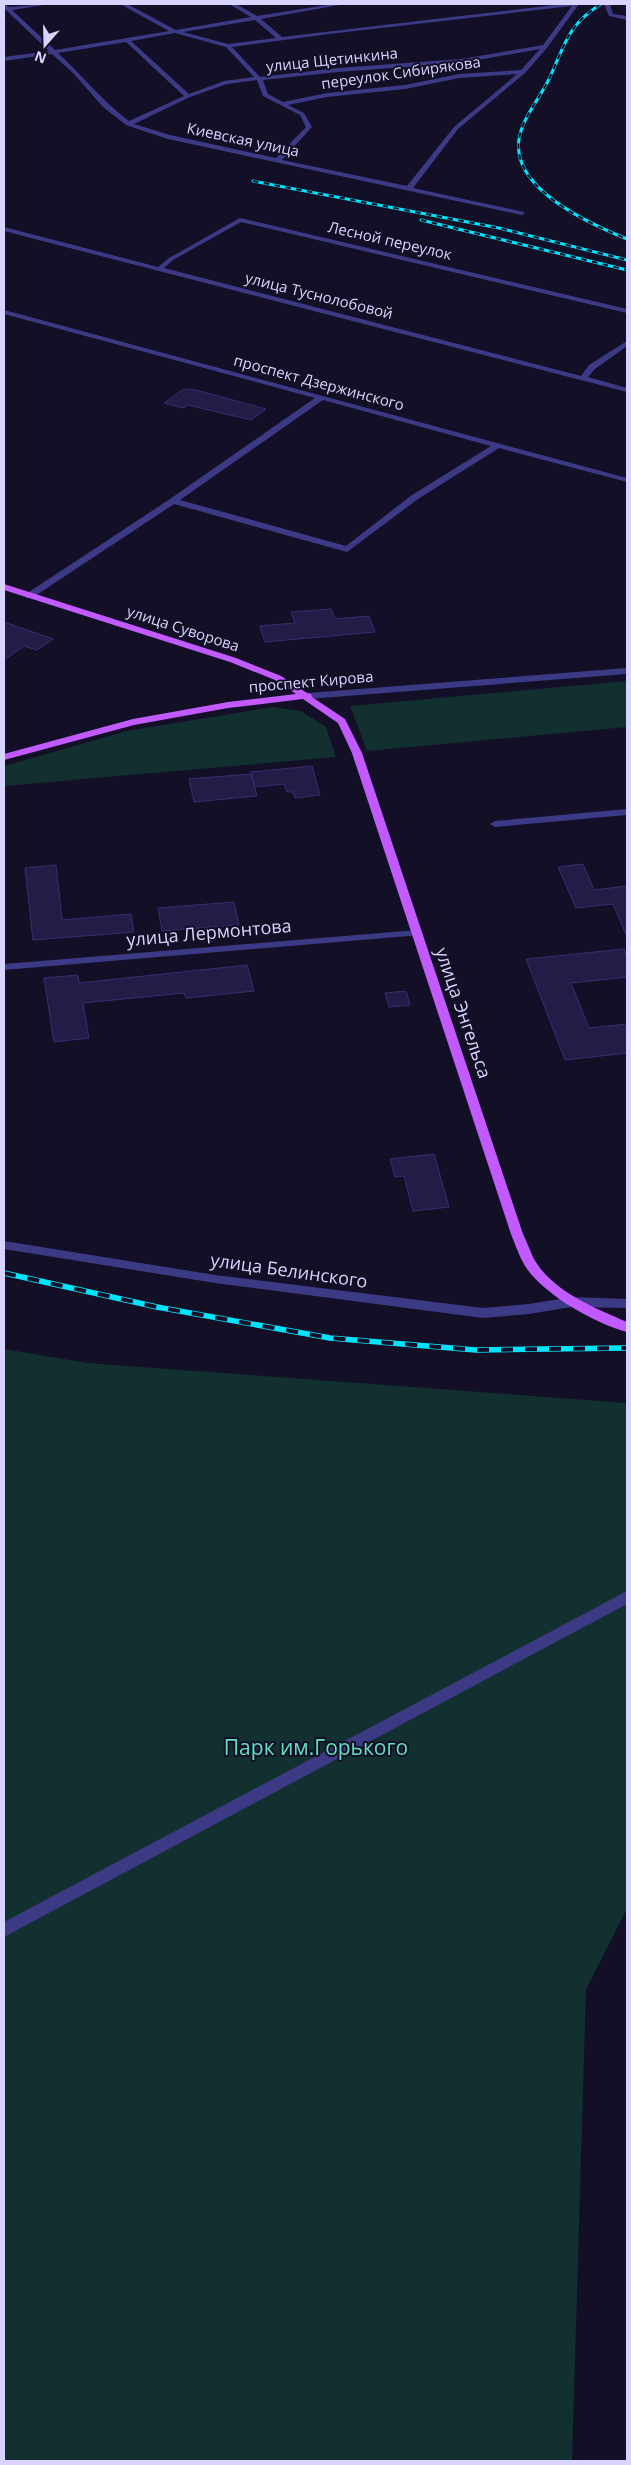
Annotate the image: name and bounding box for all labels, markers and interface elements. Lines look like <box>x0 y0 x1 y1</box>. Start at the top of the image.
north arrow <box>20 20 70 70</box>
street label: улица Щетинкина <box>265 42 399 76</box>
text: N <box>32 47 49 69</box>
street label: переулок Сибирякова <box>320 51 482 93</box>
street label: Киевская улица <box>185 117 301 161</box>
street label: Лесной переулок <box>326 216 454 264</box>
street label: улица Туснолобовой <box>243 267 395 323</box>
street label: проспект Дзержинского <box>232 350 407 414</box>
street label: улица Суворова <box>125 600 242 656</box>
street label: проспект Кирова <box>248 666 374 696</box>
street label: улица Лермонтова <box>125 913 292 951</box>
street label: улица Энгельса <box>430 944 498 1081</box>
street label: улица Белинского <box>209 1247 369 1293</box>
park label: Парк им.Горького <box>224 1733 408 1761</box>

